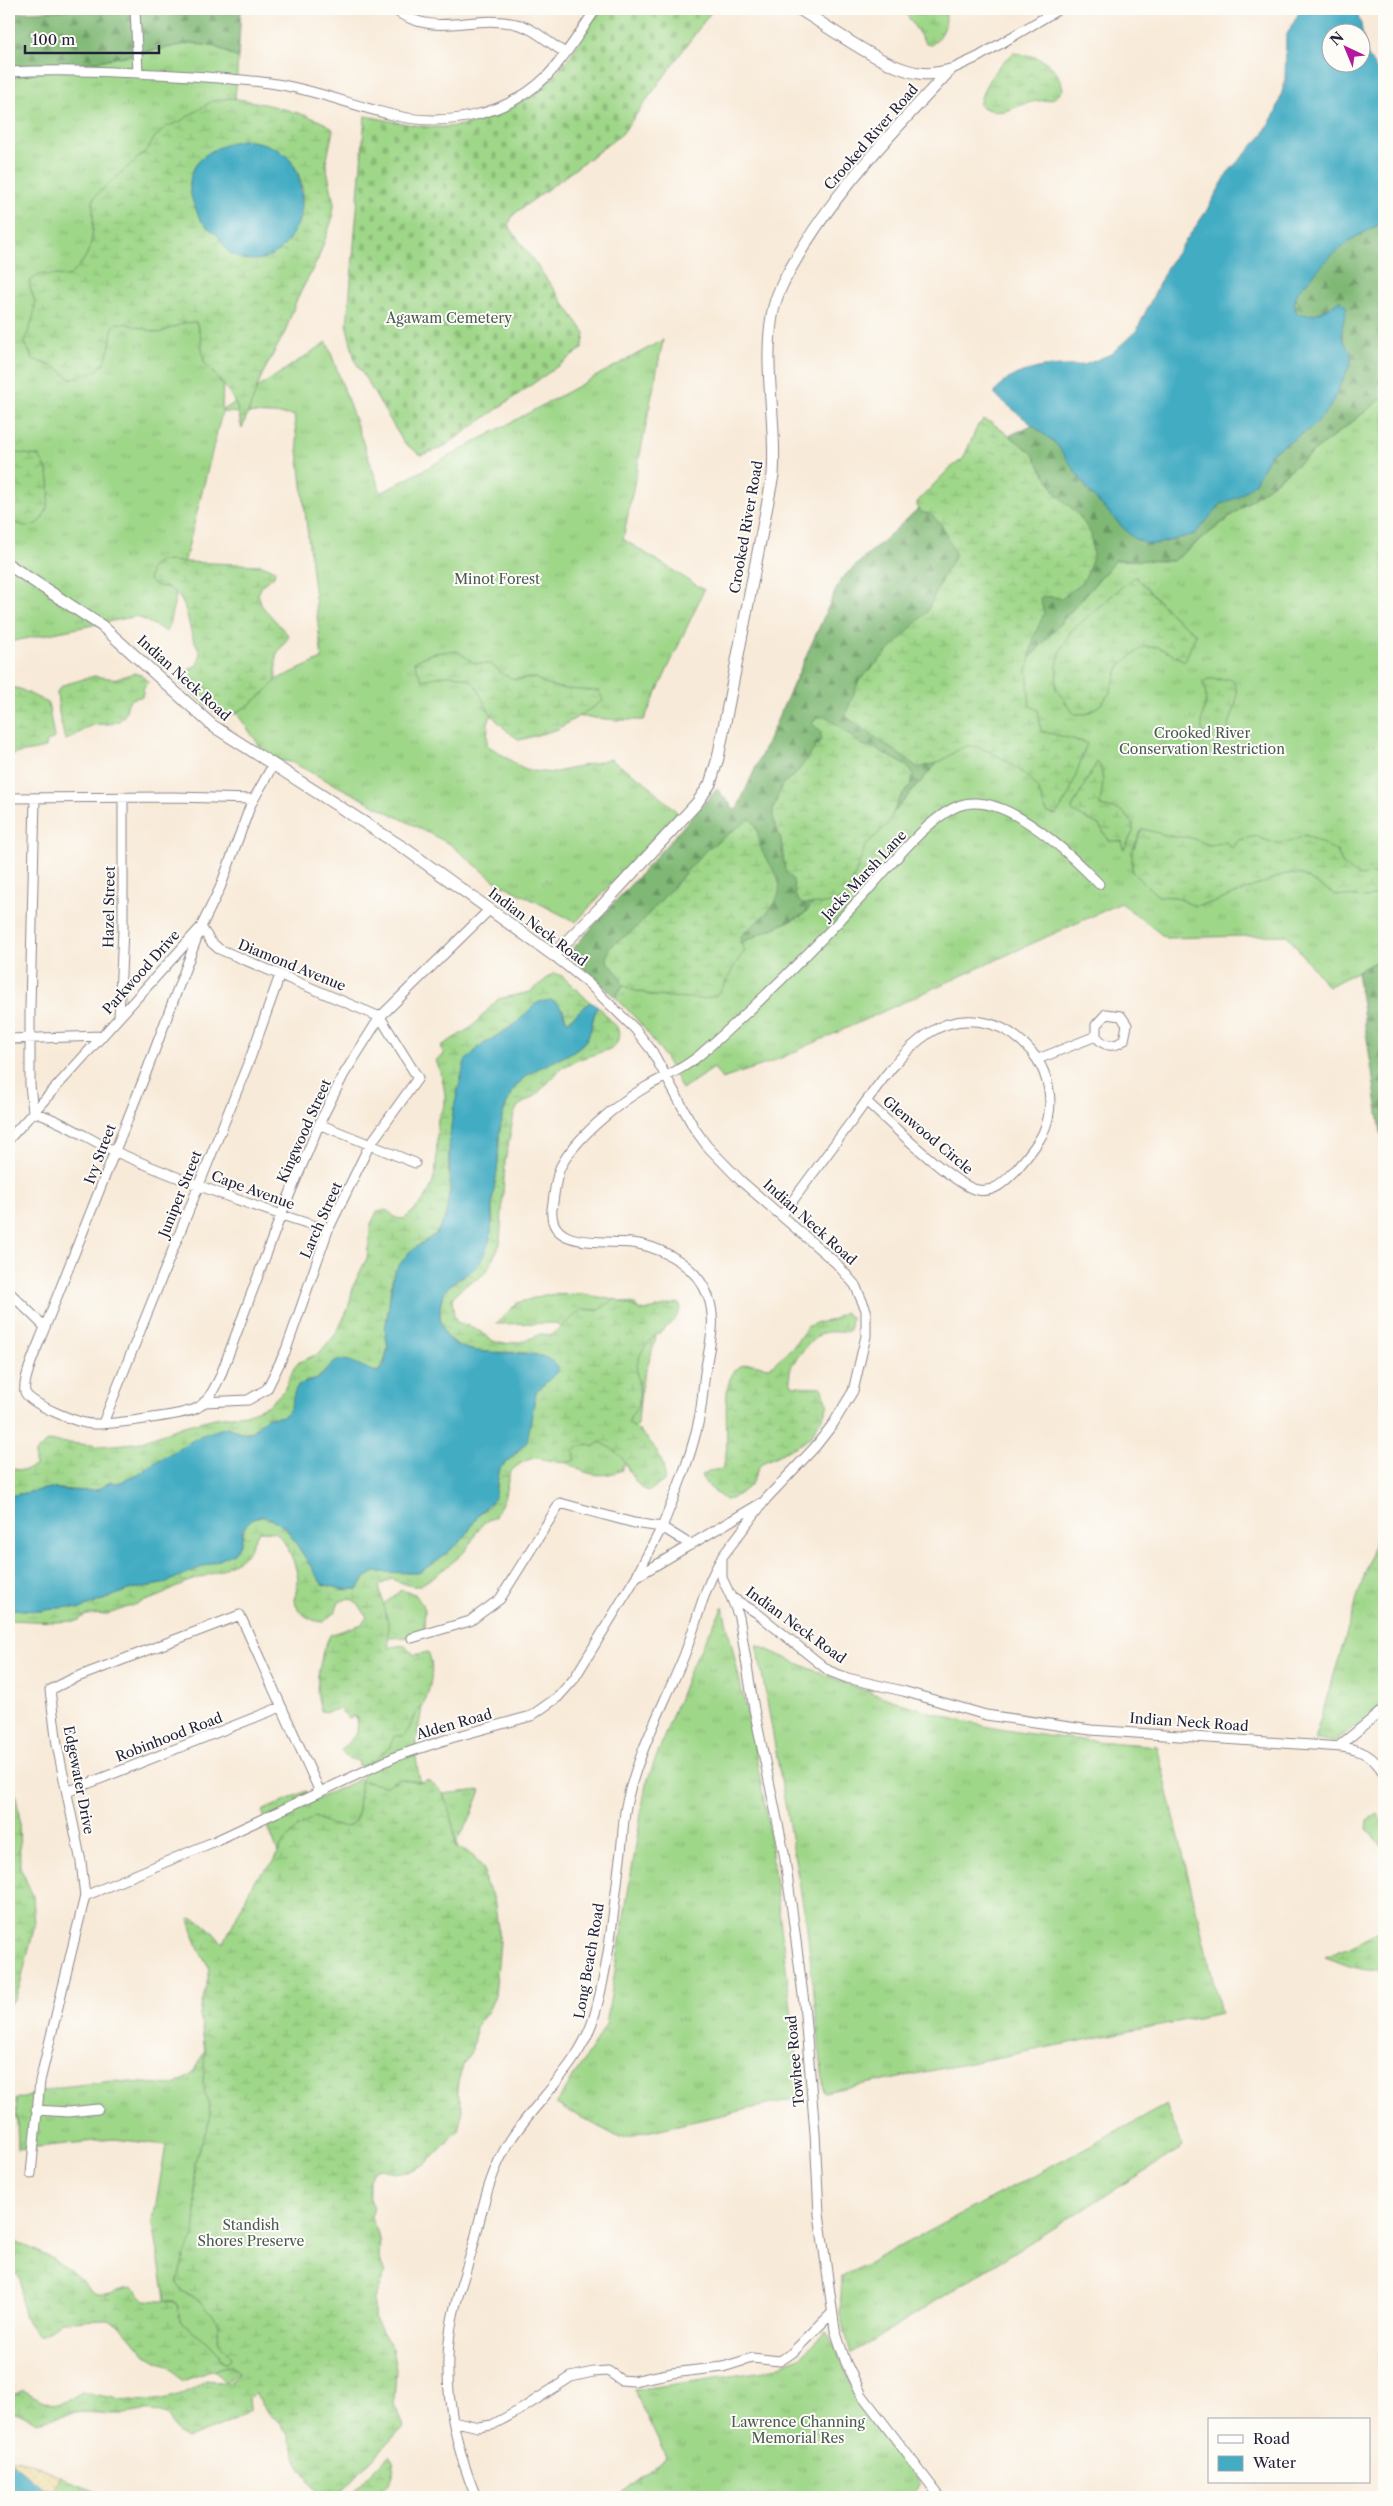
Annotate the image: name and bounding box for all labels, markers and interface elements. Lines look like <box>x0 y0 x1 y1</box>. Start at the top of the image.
scale bar <box>25 22 159 54</box>
north arrow <box>1320 22 1370 72</box>
text: N <box>1326 28 1348 49</box>
text: 100 m <box>32 30 75 49</box>
street label: Crooked River Road <box>820 80 922 194</box>
park label: Agawam Cemetery <box>385 309 512 327</box>
street label: Crooked River Road <box>725 459 767 595</box>
park label: Minot Forest <box>454 570 540 588</box>
street label: Indian Neck Road <box>134 631 235 725</box>
park label: Crooked River Conservation Restriction <box>1119 724 1285 758</box>
street label: Jacks Marsh Lane <box>816 826 910 925</box>
street label: Hazel Street <box>99 866 119 948</box>
street label: Indian Neck Road <box>485 884 591 970</box>
street label: Parkwood Drive <box>98 926 184 1018</box>
street label: Diamond Avenue <box>235 935 349 995</box>
street label: Kingwood Street <box>273 1076 335 1186</box>
street label: Glenwood Circle <box>879 1092 977 1178</box>
street label: Ivy Street <box>80 1121 120 1187</box>
street label: Juniper Street <box>154 1148 206 1242</box>
street label: Cape Avenue <box>209 1167 297 1213</box>
street label: Indian Neck Road <box>760 1175 861 1269</box>
street label: Larch Street <box>296 1179 346 1261</box>
street label: Indian Neck Road <box>742 1583 850 1668</box>
street label: Alden Road <box>413 1704 494 1744</box>
street label: Robinhood Road <box>113 1708 225 1766</box>
street label: Indian Neck Road <box>1129 1709 1250 1735</box>
street label: Edgewater Drive <box>60 1724 98 1836</box>
street label: Long Beach Road <box>570 1901 608 2020</box>
street label: Towhee Road <box>782 2014 808 2107</box>
park label: Standish Shores Preserve <box>198 2216 305 2250</box>
park label: Lawrence Channing Memorial Res <box>731 2413 866 2447</box>
legend <box>1208 2418 1370 2484</box>
text: Road <box>1253 2429 1290 2448</box>
text: Water <box>1252 2453 1297 2472</box>

